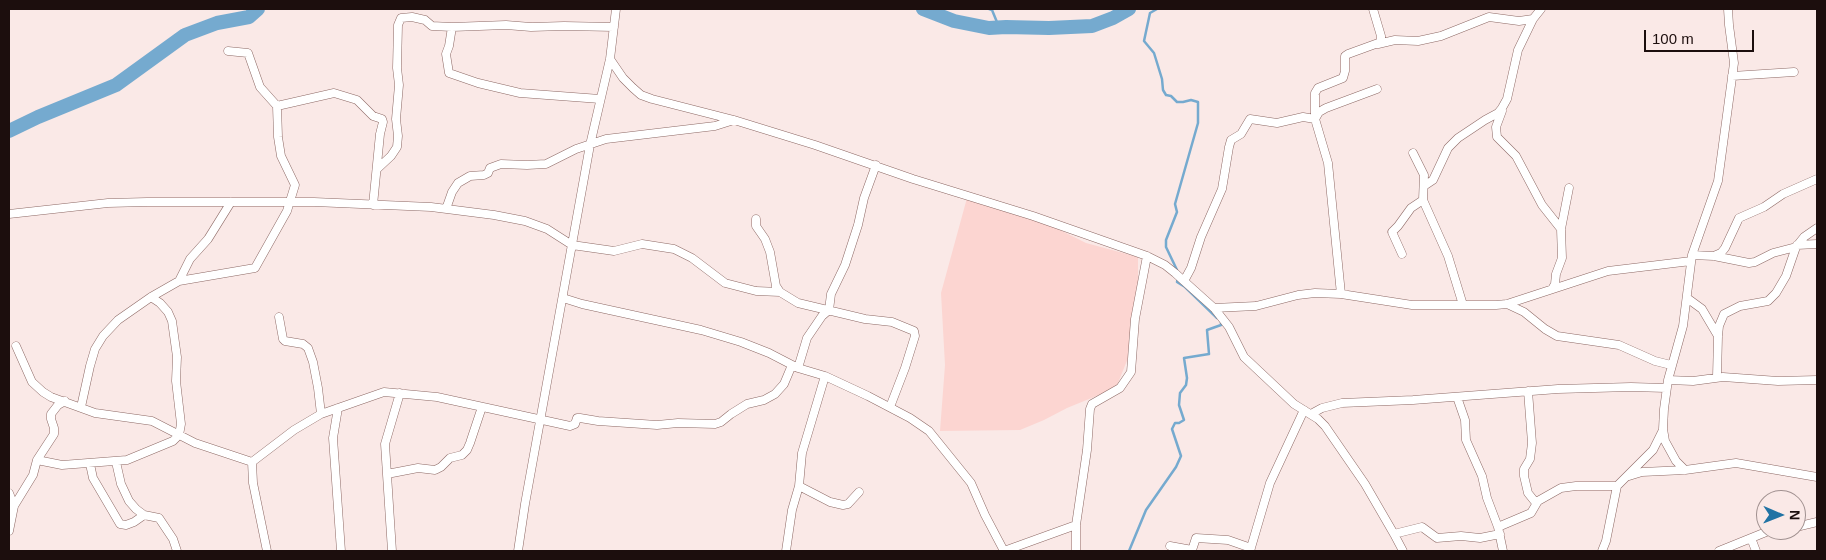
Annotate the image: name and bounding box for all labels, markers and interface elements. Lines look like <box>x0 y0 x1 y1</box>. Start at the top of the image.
scale bar <box>1646 20 1756 52</box>
text: 100 m <box>1652 30 1694 47</box>
north arrow <box>1756 490 1806 540</box>
text: N <box>1787 510 1803 520</box>

